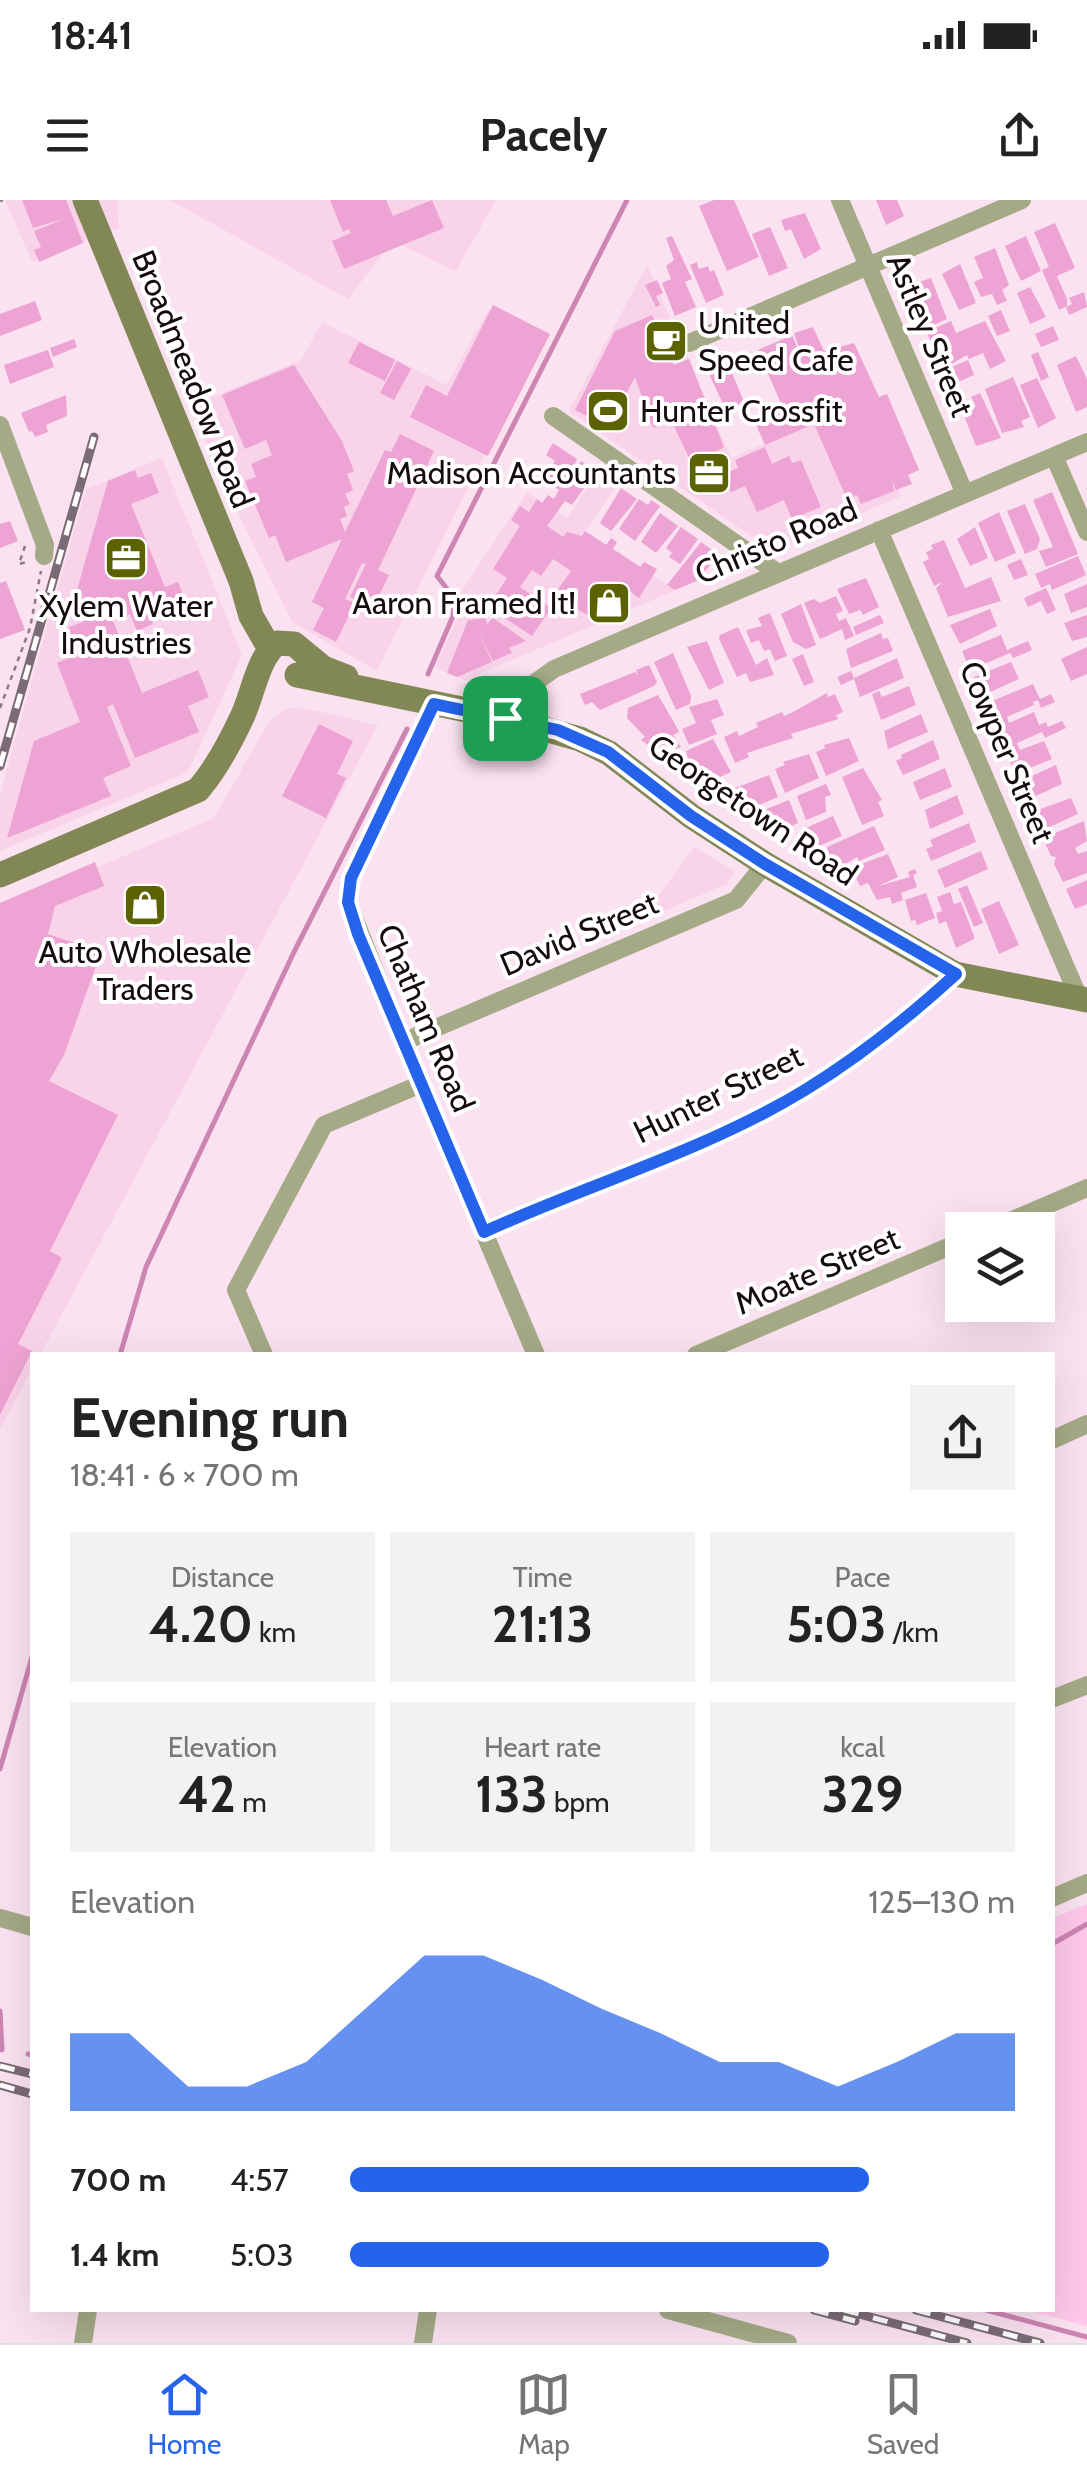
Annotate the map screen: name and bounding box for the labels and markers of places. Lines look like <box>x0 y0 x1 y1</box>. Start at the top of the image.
place label: United Speed Cafe <box>698 303 854 379</box>
cafe icon: United Speed Cafe <box>643 318 689 364</box>
sports icon: Hunter Crossfit <box>585 388 631 434</box>
place label: Hunter Crossfit <box>640 391 843 430</box>
office icon: Madison Accountants <box>686 450 732 496</box>
place label: Madison Accountants <box>387 453 676 492</box>
office icon: Xylem Water Industries <box>103 535 149 581</box>
shop icon: Aaron Framed It! <box>586 580 632 626</box>
place label: Aaron Framed It! <box>352 583 576 622</box>
place label: Xylem Water Industries <box>39 586 214 662</box>
pin <box>463 676 548 761</box>
shop icon: Auto Wholesale Traders <box>122 882 168 928</box>
place label: Auto Wholesale Traders <box>39 932 251 1008</box>

